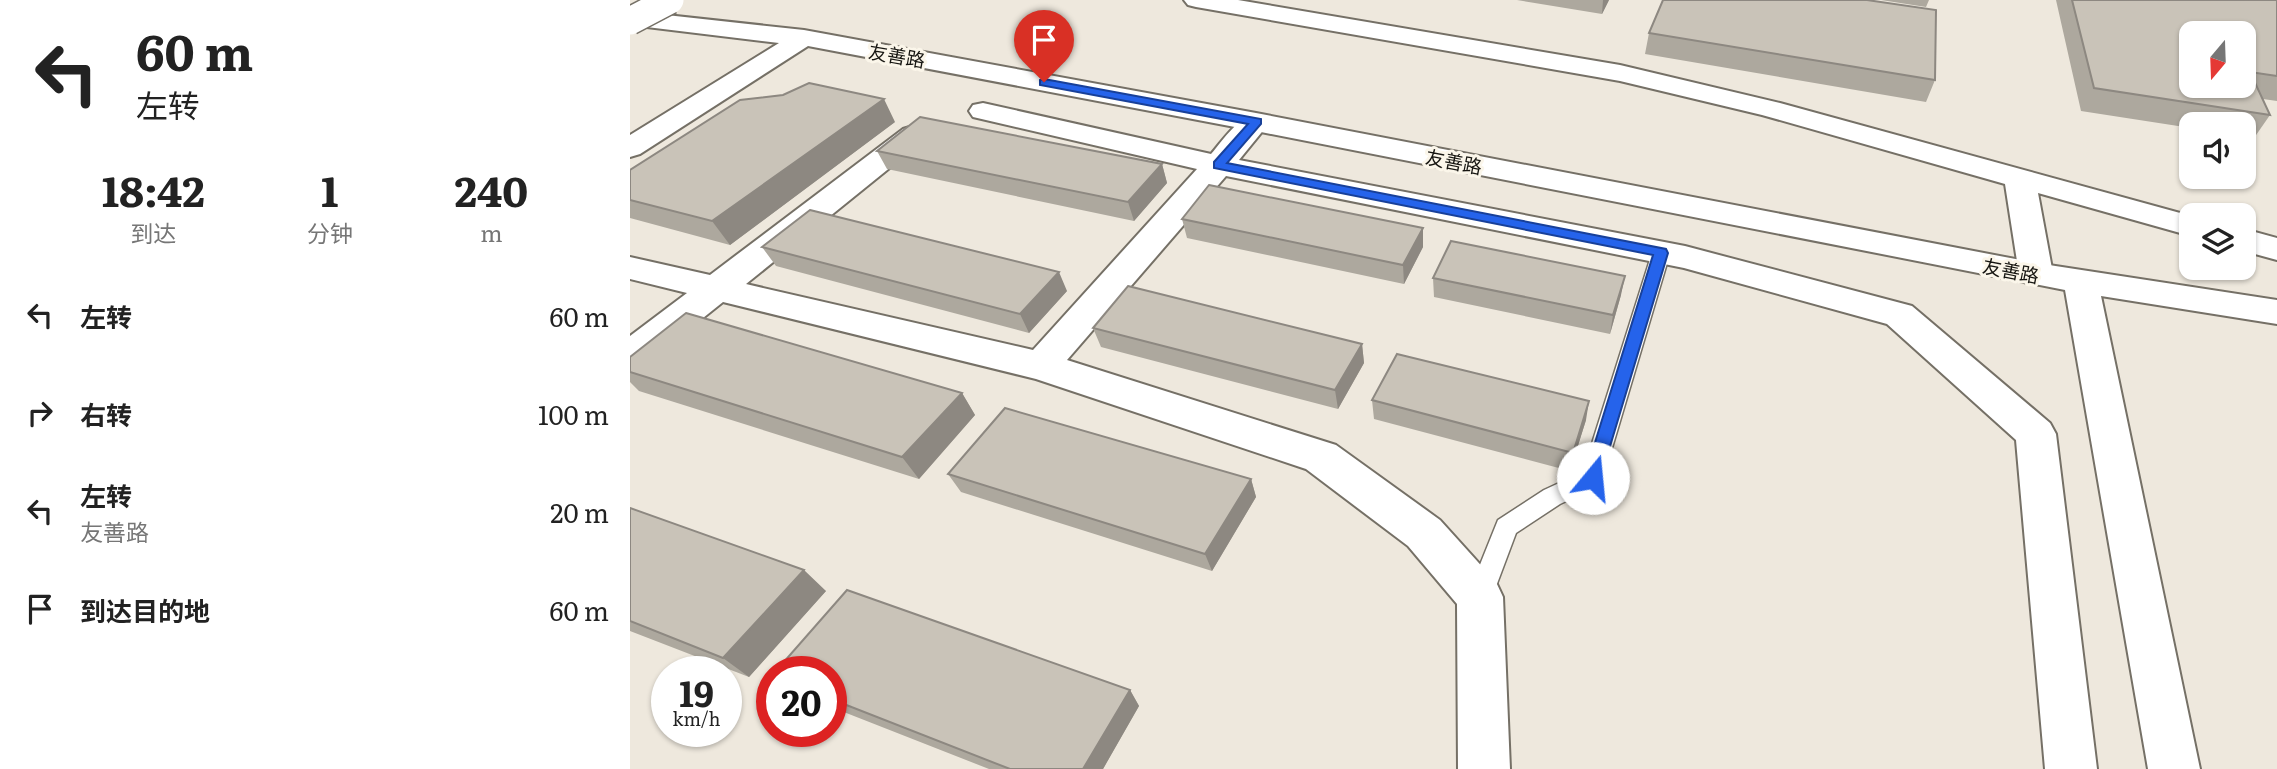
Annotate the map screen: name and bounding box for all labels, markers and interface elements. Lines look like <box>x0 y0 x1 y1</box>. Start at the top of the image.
pin <box>1014 10 1074 82</box>
text: 60 m <box>136 13 253 86</box>
icon: arrive <box>1025 21 1063 59</box>
north arrow <box>2179 21 2256 98</box>
map controls <box>2179 21 2256 280</box>
icon: left <box>21 28 112 119</box>
street label: 友善路 <box>866 36 928 74</box>
text: 左转 <box>136 80 200 128</box>
button: sound <box>2179 112 2256 189</box>
street label: 友善路 <box>1423 142 1485 180</box>
text: 18:42 <box>102 158 205 220</box>
text: 1 <box>321 158 338 220</box>
text: 240 <box>454 158 528 220</box>
button: layers <box>2179 203 2256 280</box>
text: 到达 <box>130 215 176 249</box>
text: 分钟 <box>307 215 353 249</box>
text: m <box>480 215 502 249</box>
street label: 友善路 <box>1980 251 2042 289</box>
icon: left <box>21 296 59 334</box>
text: 左转 <box>80 296 132 335</box>
text: 60 m <box>550 296 609 335</box>
icon: right <box>21 394 59 432</box>
text: 右转 <box>80 394 132 433</box>
text: 100 m <box>538 394 609 433</box>
position arrow <box>1556 441 1630 515</box>
text: 左转 <box>80 475 132 514</box>
icon: left <box>21 492 59 530</box>
text: 20 m <box>550 492 609 531</box>
text: 友善路 <box>80 514 149 548</box>
icon: arrive <box>21 590 59 628</box>
text: 到达目的地 <box>80 590 210 629</box>
text: 60 m <box>550 590 609 629</box>
speed limit sign: 20 <box>756 656 847 747</box>
text: 19 <box>679 666 714 718</box>
text: km/h <box>673 705 720 732</box>

